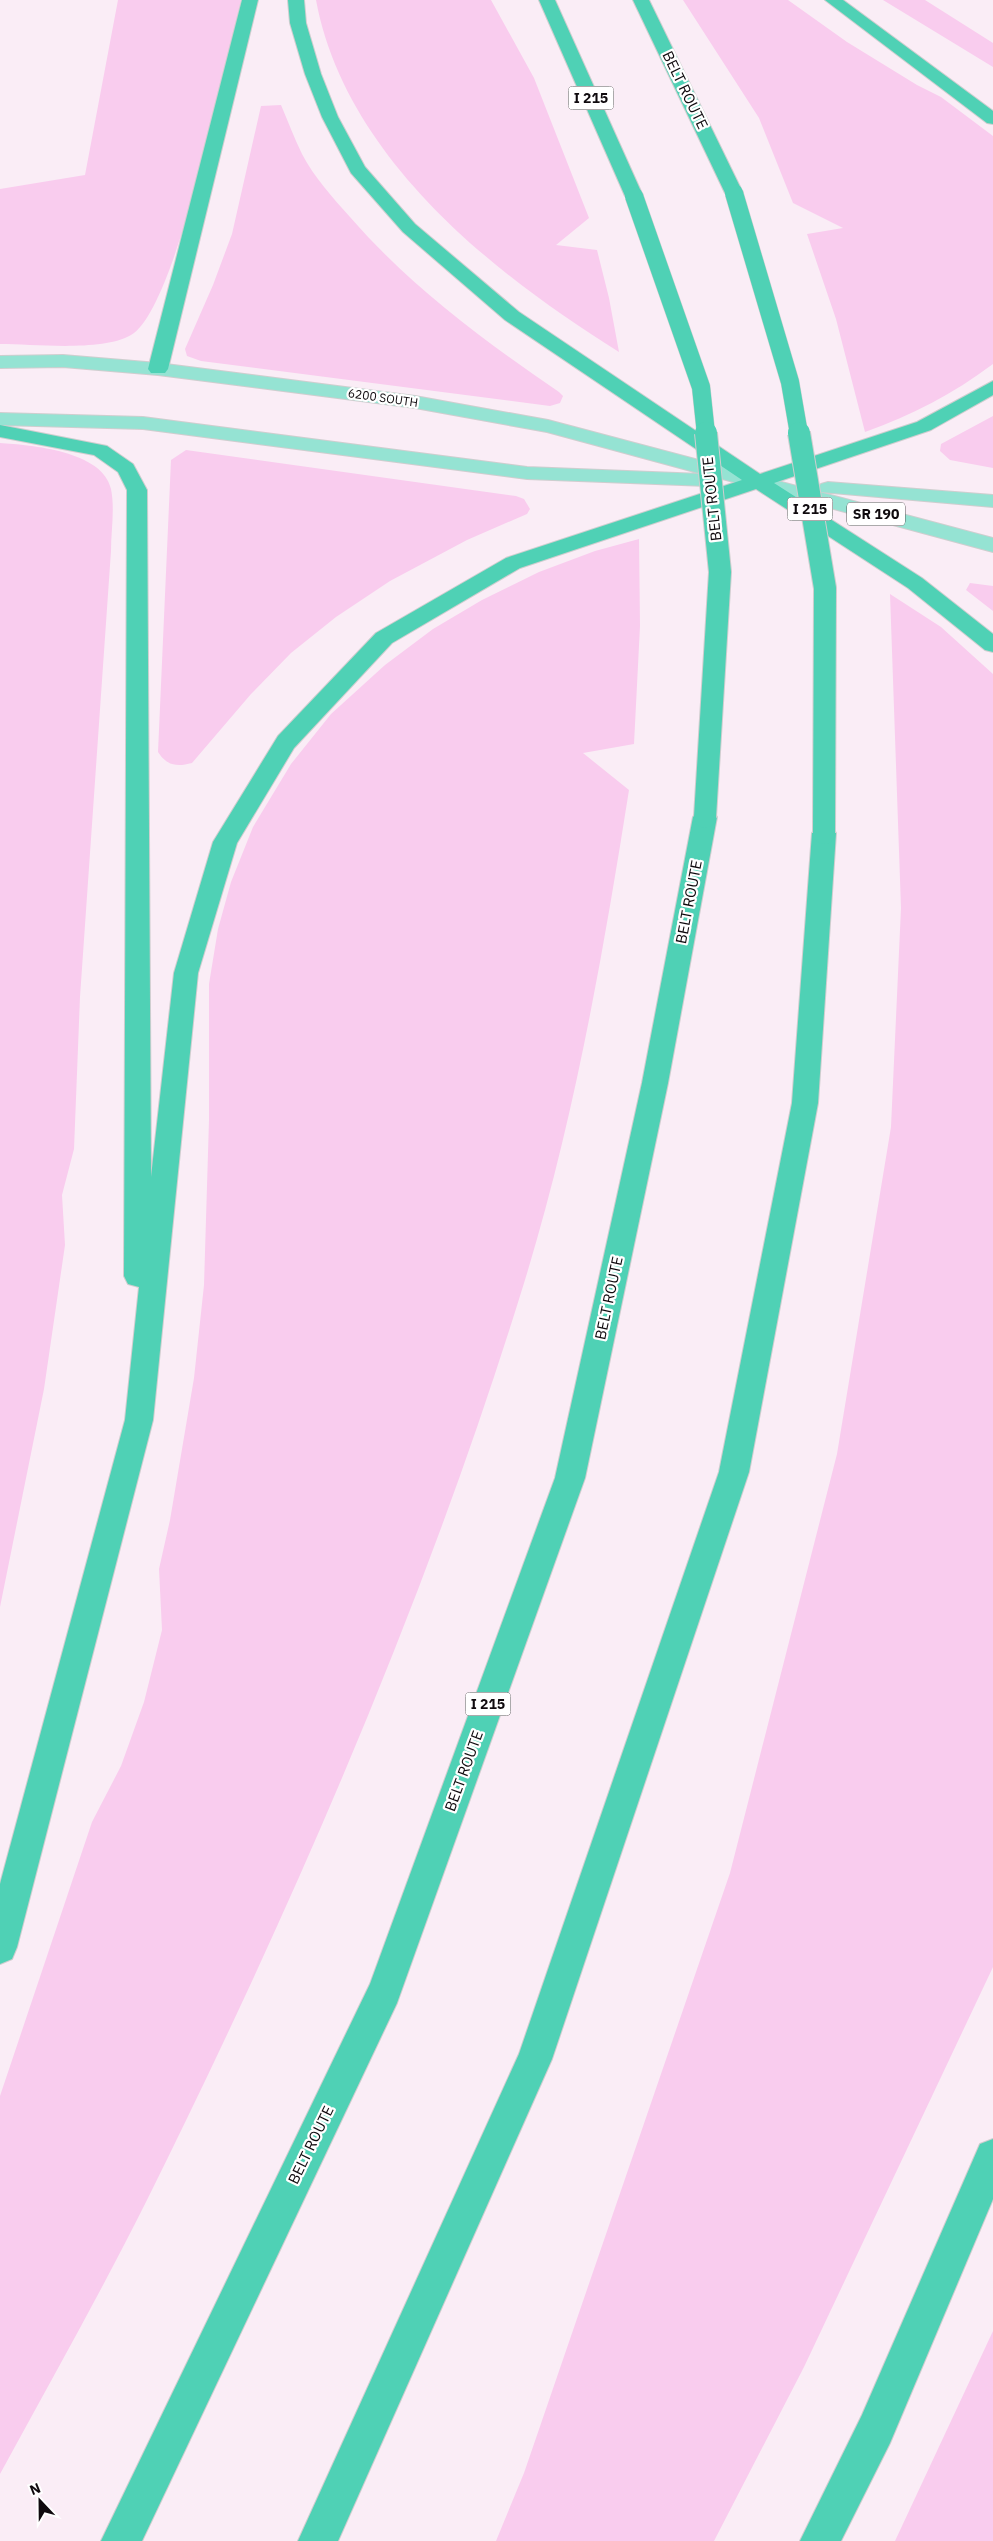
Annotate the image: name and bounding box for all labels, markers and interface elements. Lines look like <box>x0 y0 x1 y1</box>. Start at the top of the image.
street label: BELT ROUTE <box>658 48 713 132</box>
road number: I 215 <box>568 86 614 110</box>
street label: 6200 SOUTH <box>347 385 419 410</box>
street label: BELT ROUTE <box>698 456 725 542</box>
road number: I 215 <box>788 498 832 520</box>
road number: SR 190 <box>847 502 905 526</box>
street label: BELT ROUTE <box>671 859 706 945</box>
street label: BELT ROUTE <box>590 1254 627 1341</box>
road number: I 215 <box>466 1692 510 1716</box>
street label: BELT ROUTE <box>440 1728 487 1814</box>
street label: BELT ROUTE <box>283 2103 338 2187</box>
north arrow <box>15 2476 65 2526</box>
text: N <box>27 2479 43 2499</box>

